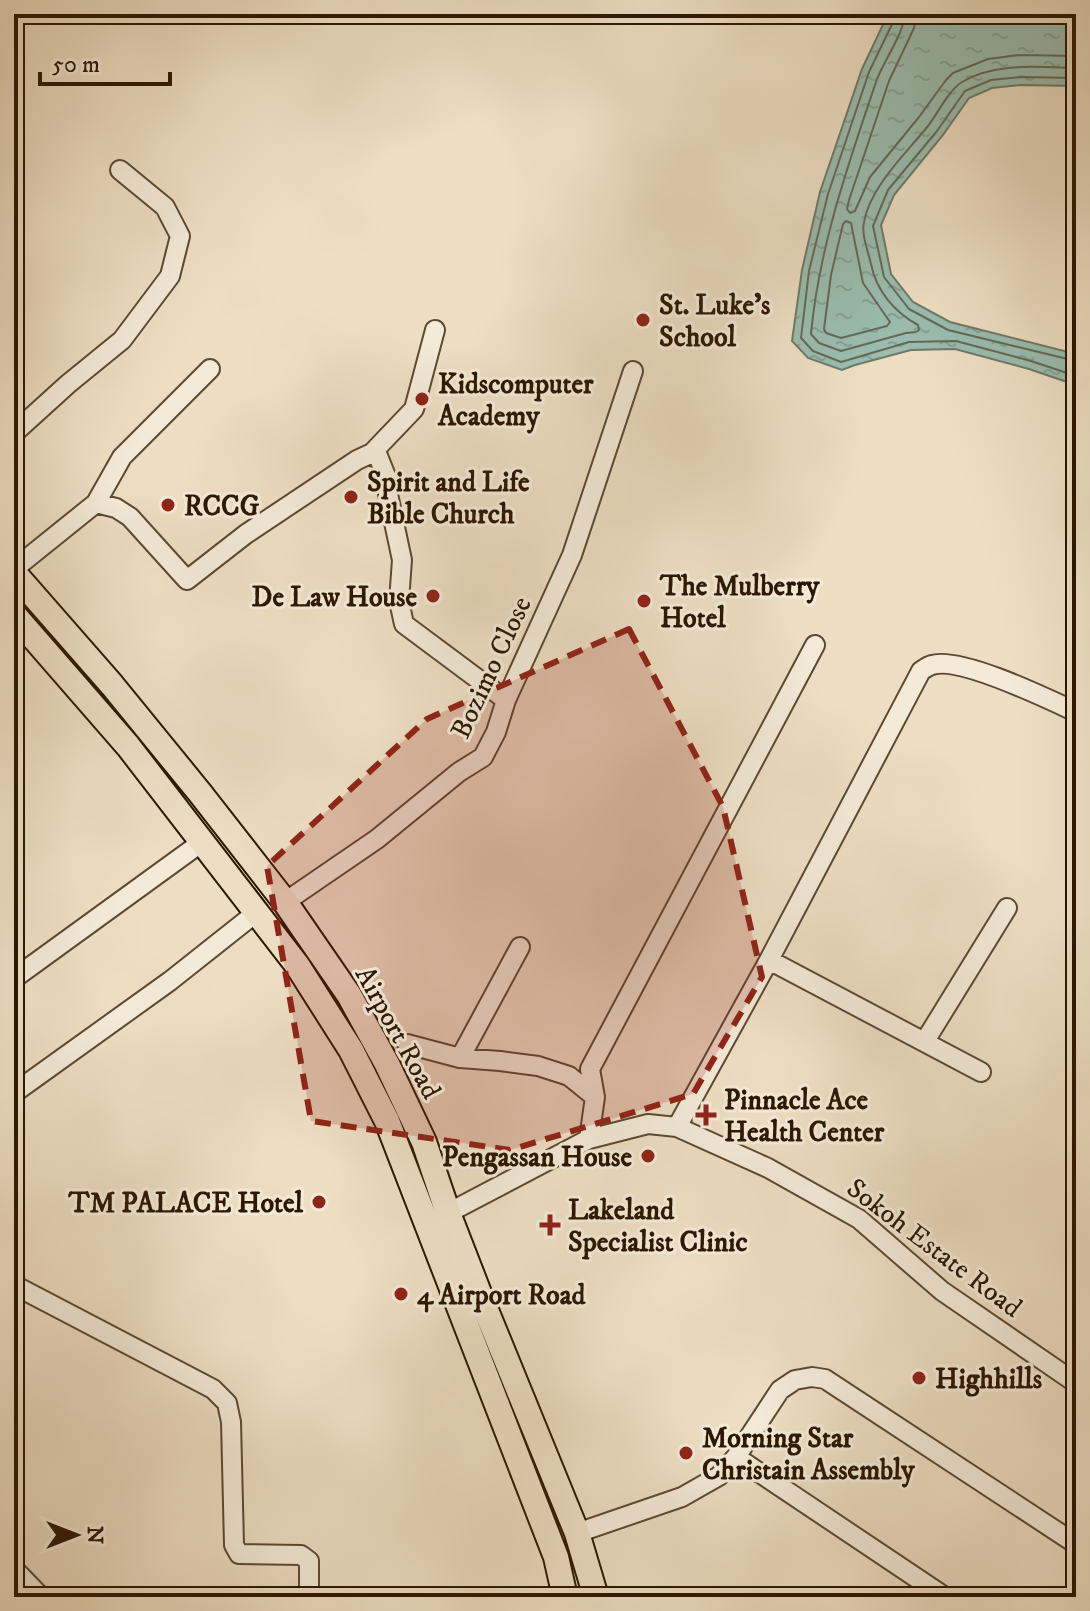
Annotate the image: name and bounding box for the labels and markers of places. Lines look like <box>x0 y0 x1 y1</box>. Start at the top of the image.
place label: St. Luke's School <box>659 288 771 355</box>
marker: St. Luke's School <box>634 311 652 329</box>
place label: Kidscomputer Academy <box>437 367 594 434</box>
marker: Kidscomputer Academy <box>413 390 431 408</box>
place label: Spirit and Life Bible Church <box>367 465 530 532</box>
marker: Spirit and Life Bible Church <box>342 488 360 506</box>
place label: RCCG <box>184 489 260 524</box>
marker: RCCG <box>159 496 177 514</box>
place label: The Mulberry Hotel <box>659 569 820 636</box>
place label: De Law House <box>252 580 417 615</box>
marker: De Law House <box>424 587 442 605</box>
marker: The Mulberry Hotel <box>635 592 653 610</box>
place label: Pinnacle Ace Health Center <box>724 1083 885 1150</box>
marker: Pinnacle Ace Health Center <box>695 1104 717 1126</box>
place label: Pengassan House <box>442 1140 632 1175</box>
marker: Pengassan House <box>639 1147 657 1165</box>
place label: TM PALACE Hotel <box>68 1186 304 1221</box>
marker: TM PALACE Hotel <box>310 1193 328 1211</box>
place label: Lakeland Specialist Clinic <box>568 1193 748 1260</box>
marker: Lakeland Specialist Clinic <box>539 1214 561 1236</box>
place label: 4 Airport Road <box>417 1278 587 1313</box>
marker: 4 Airport Road <box>392 1285 410 1303</box>
place label: Highhills <box>935 1362 1043 1397</box>
marker: Highhills <box>910 1369 928 1387</box>
place label: Morning Star Christain Assembly <box>702 1421 915 1488</box>
marker: Morning Star Christain Assembly <box>677 1444 695 1462</box>

